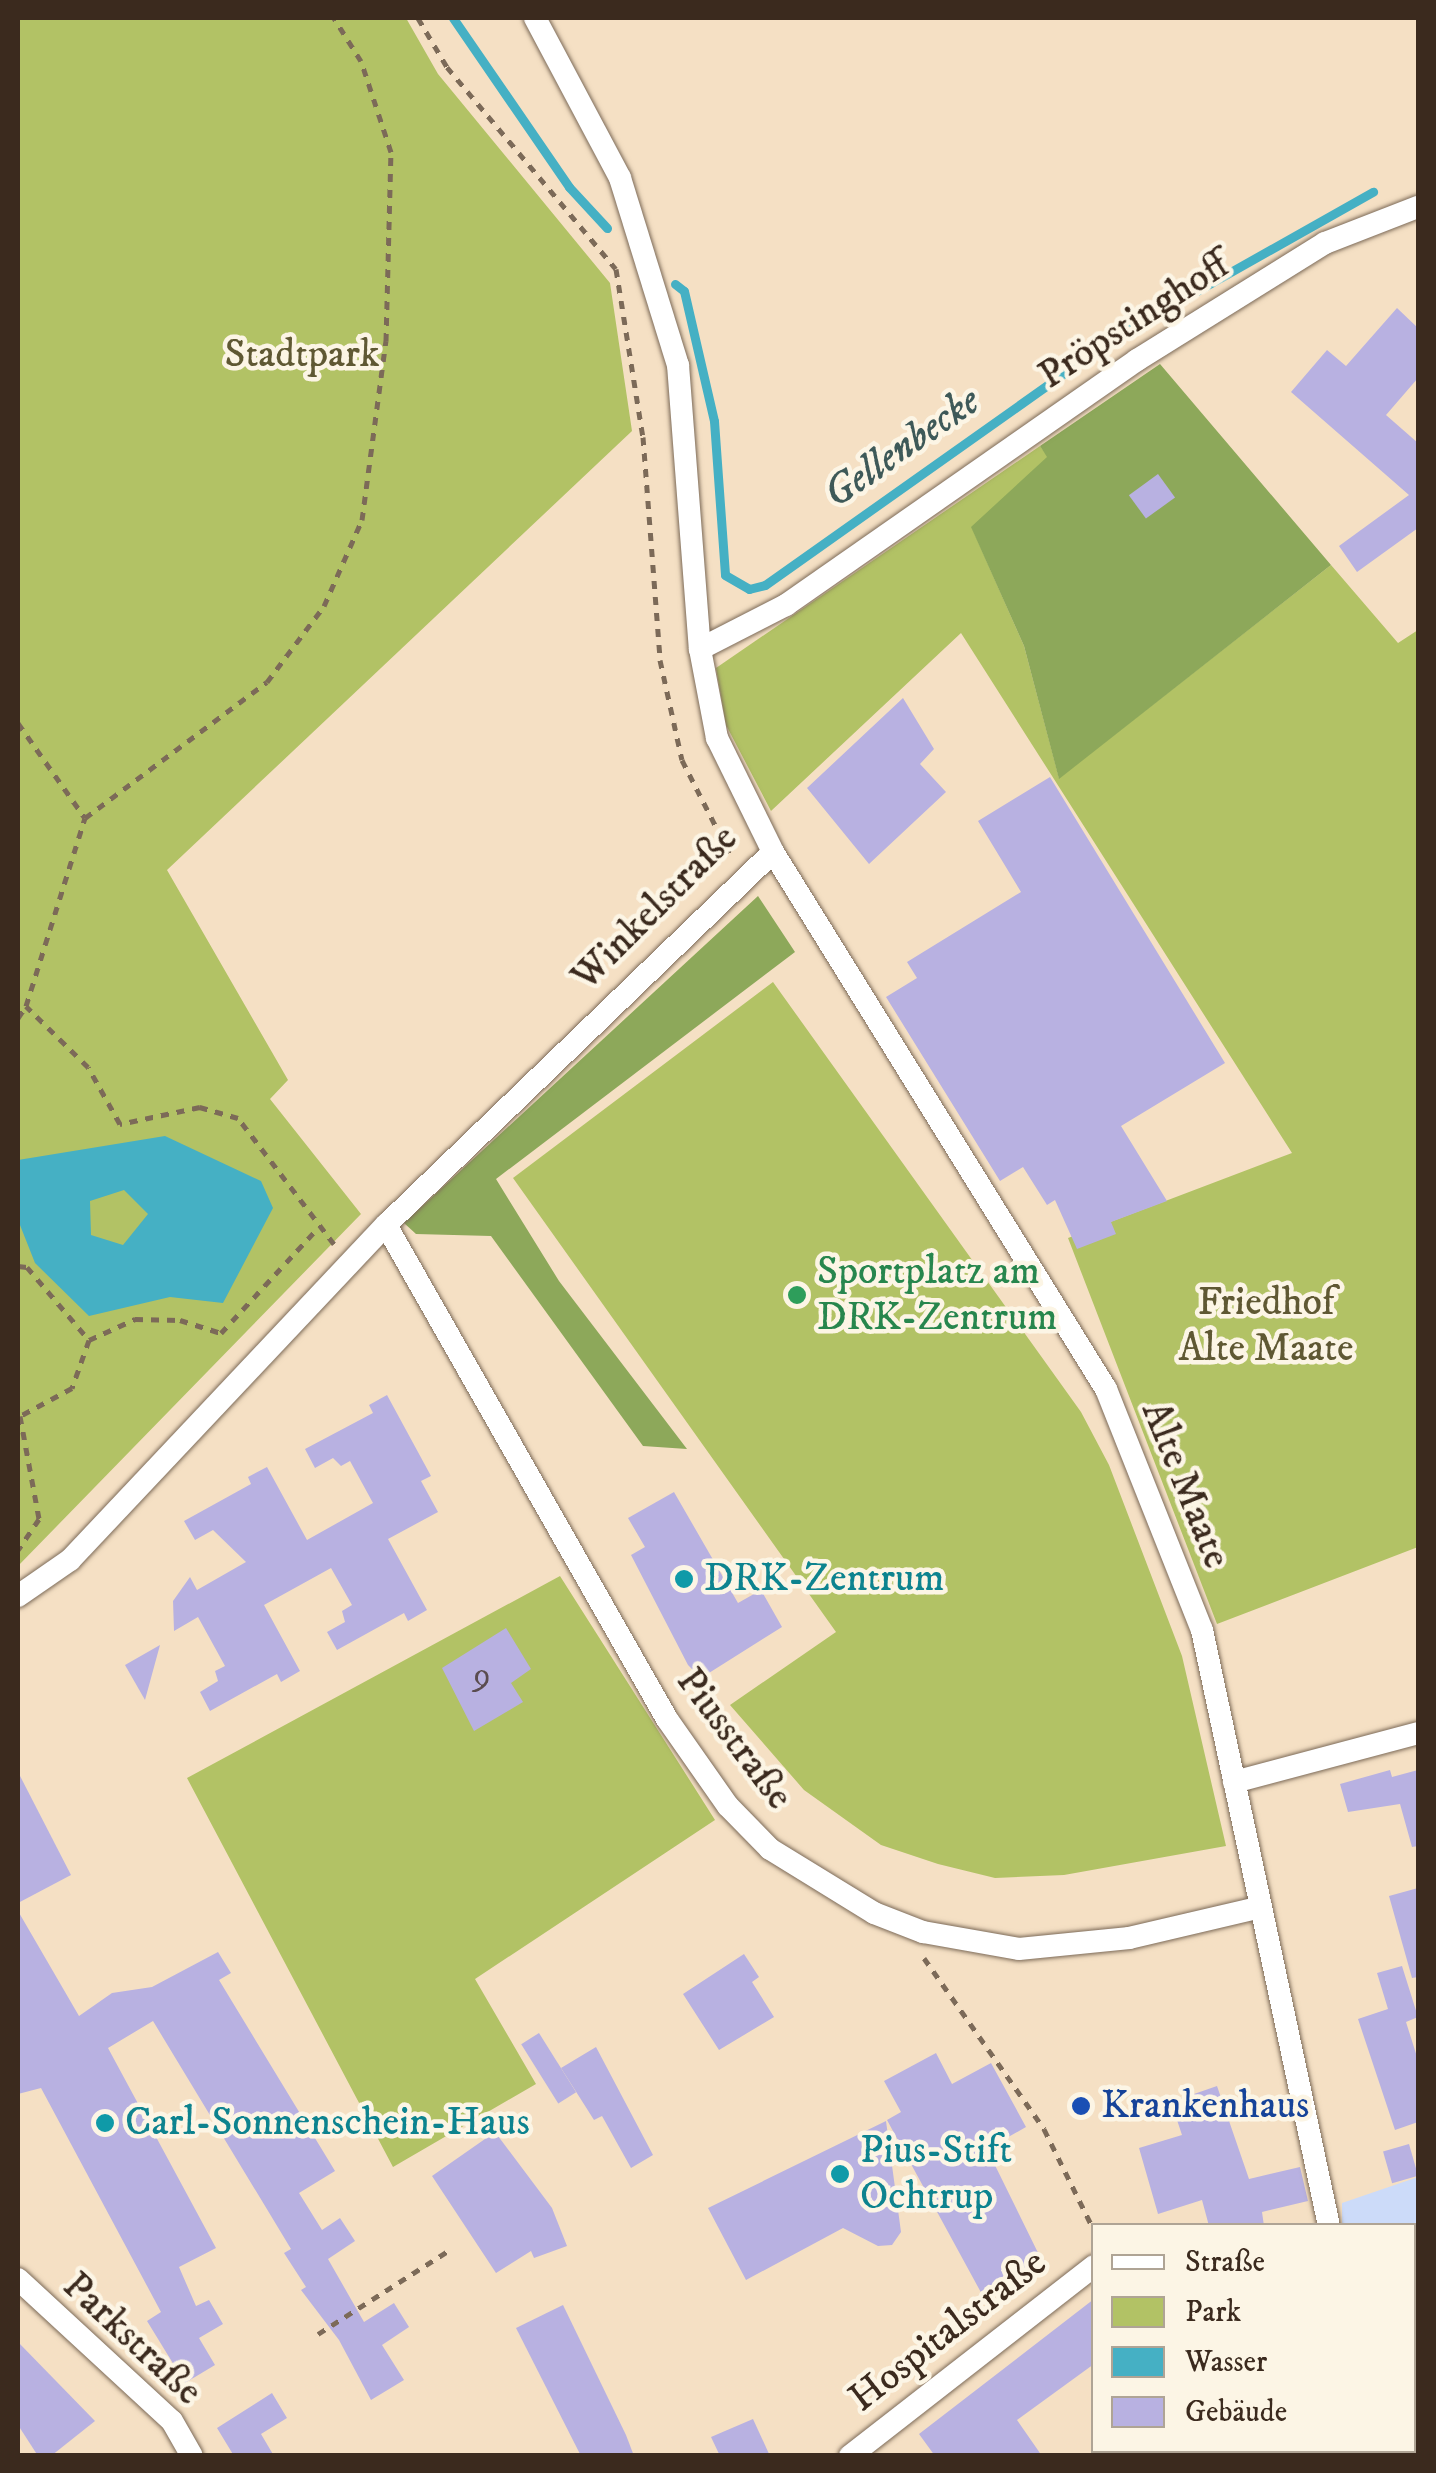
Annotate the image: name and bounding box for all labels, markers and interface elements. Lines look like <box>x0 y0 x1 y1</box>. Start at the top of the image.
street label: Pröpstinghoff <box>1030 242 1238 400</box>
park label: Stadtpark <box>224 331 380 379</box>
water label: Gellenbecke <box>814 376 990 520</box>
street label: Winkelstraße <box>562 815 748 1001</box>
place label: Sportplatz am DRK-Zentrum <box>817 1248 1057 1342</box>
park label: Friedhof Alte Maate <box>1178 1279 1354 1373</box>
marker: Sportplatz am DRK-Zentrum <box>786 1284 808 1306</box>
street label: Alte Maate <box>1130 1395 1240 1575</box>
place label: DRK-Zentrum <box>704 1555 944 1603</box>
marker: DRK-Zentrum <box>673 1568 695 1590</box>
house number: 9 <box>473 1655 491 1697</box>
street label: Piusstraße <box>665 1659 803 1819</box>
place label: Krankenhaus <box>1101 2082 1309 2130</box>
marker: Krankenhaus <box>1070 2095 1092 2117</box>
place label: Carl-Sonnenschein-Haus <box>125 2099 530 2147</box>
marker: Carl-Sonnenschein-Haus <box>94 2112 116 2134</box>
place label: Pius-Stift Ochtrup <box>860 2127 1012 2221</box>
marker: Pius-Stift Ochtrup <box>829 2163 851 2185</box>
legend <box>1091 2223 1416 2453</box>
street label: Hospitalstraße <box>840 2239 1056 2423</box>
text: Straße <box>1185 2244 1265 2281</box>
street label: Parkstraße <box>52 2262 212 2416</box>
text: Park <box>1185 2294 1241 2331</box>
text: Wasser <box>1185 2344 1267 2381</box>
text: Gebäude <box>1185 2394 1287 2431</box>

